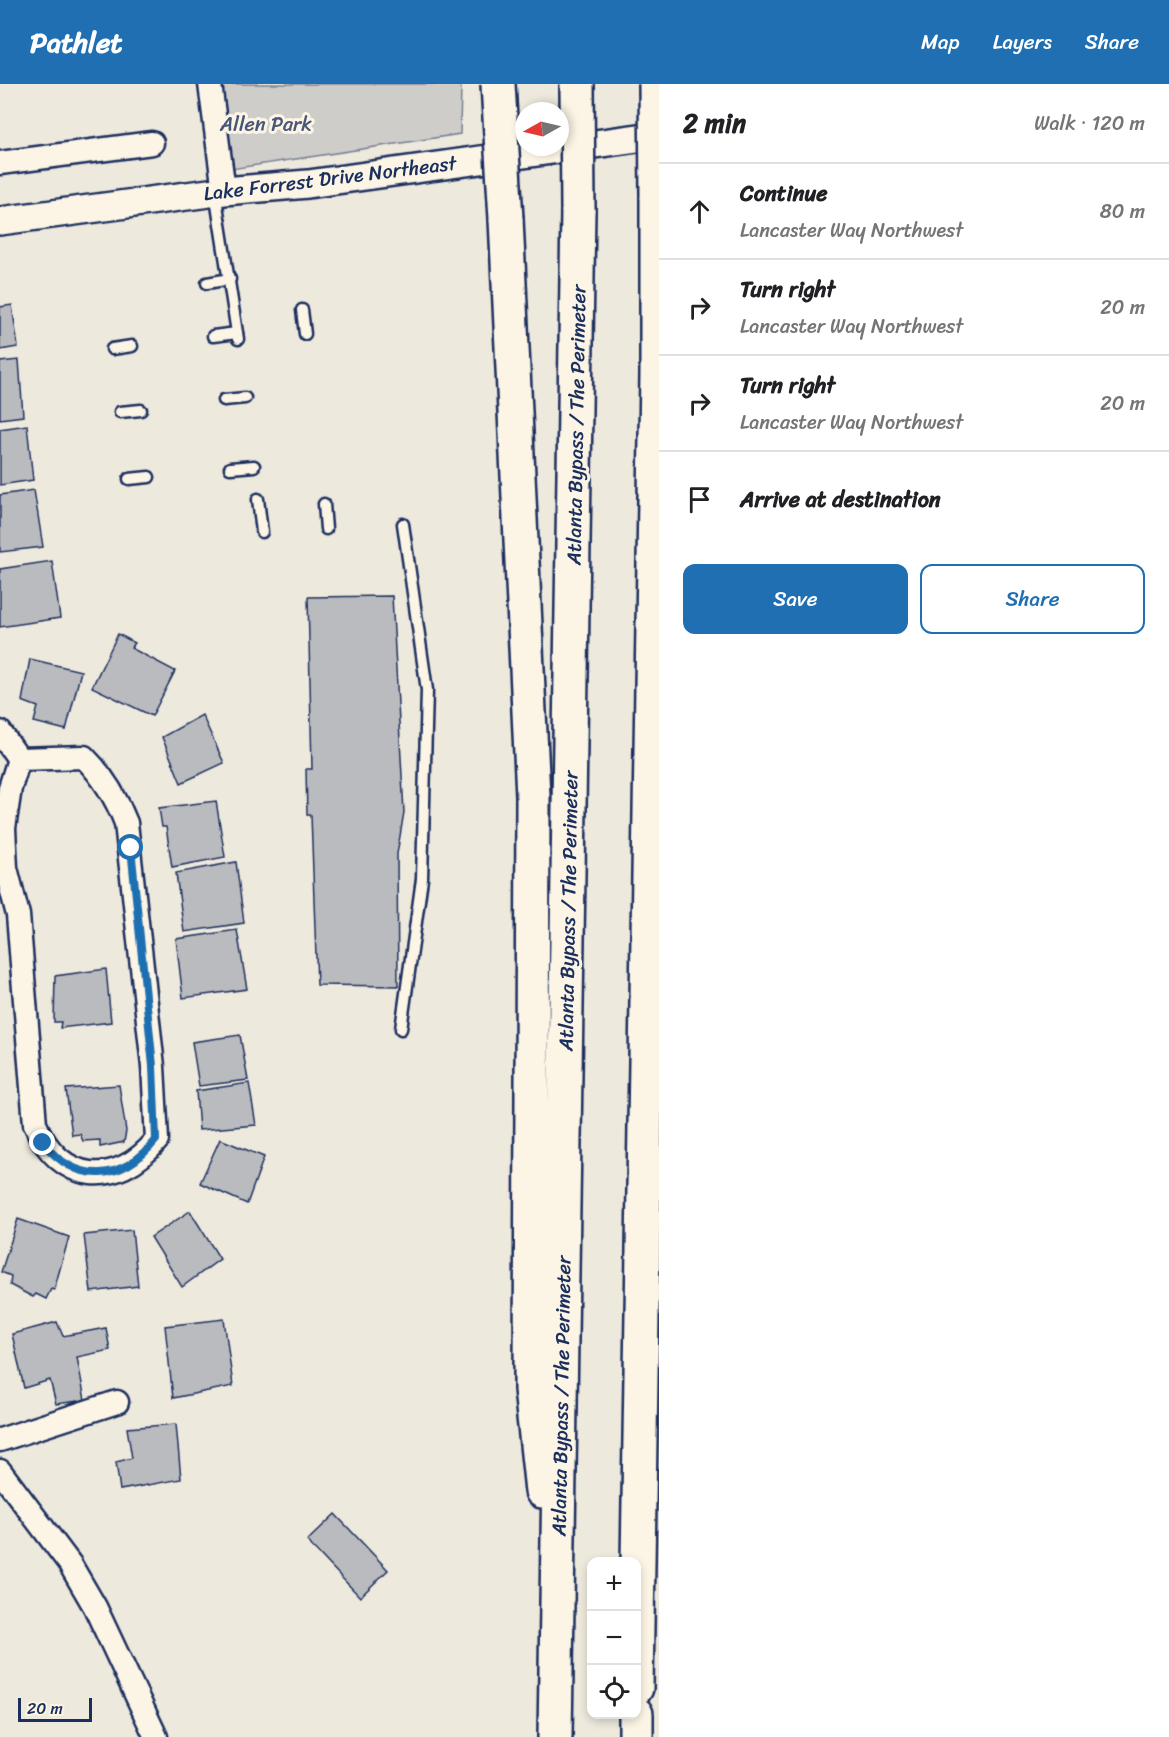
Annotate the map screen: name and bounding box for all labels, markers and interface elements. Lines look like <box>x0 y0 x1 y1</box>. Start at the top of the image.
text: Pathlet <box>30 18 123 67</box>
text: Map <box>921 23 960 61</box>
text: Layers <box>993 23 1052 61</box>
text: Share <box>1085 23 1139 61</box>
text: 2 min <box>683 100 746 146</box>
north arrow <box>515 102 569 156</box>
text: Walk · 120 m <box>1034 106 1145 141</box>
park label: Allen Park <box>219 107 312 142</box>
street label: Lake Forrest Drive Northeast <box>202 146 459 211</box>
text: Continue <box>740 174 828 213</box>
text: 80 m <box>1100 194 1145 229</box>
icon: ahead <box>683 195 716 228</box>
text: Lancaster Way Northwest <box>740 213 963 248</box>
text: Turn right <box>740 270 835 309</box>
street label: Atlanta Bypass / The Perimeter <box>557 283 596 567</box>
text: 20 m <box>1100 290 1145 325</box>
icon: right <box>683 291 716 324</box>
text: Lancaster Way Northwest <box>740 309 963 344</box>
text: Turn right <box>740 366 835 405</box>
text: 20 m <box>1100 386 1145 421</box>
icon: right <box>683 387 716 420</box>
text: Lancaster Way Northwest <box>740 405 963 440</box>
text: Arrive at destination <box>740 480 941 519</box>
icon: arrive <box>683 483 716 516</box>
button: Save <box>683 564 908 634</box>
button: Share <box>920 564 1145 634</box>
street label: Atlanta Bypass / The Perimeter <box>549 769 588 1053</box>
route start <box>117 834 143 860</box>
route end <box>29 1129 55 1155</box>
street label: Atlanta Bypass / The Perimeter <box>542 1254 581 1538</box>
map controls <box>587 1557 641 1719</box>
button: + <box>587 1557 641 1611</box>
button: − <box>587 1611 641 1665</box>
button: locate <box>587 1665 641 1719</box>
text: 20 m <box>27 1694 63 1723</box>
scale bar <box>18 1695 92 1722</box>

